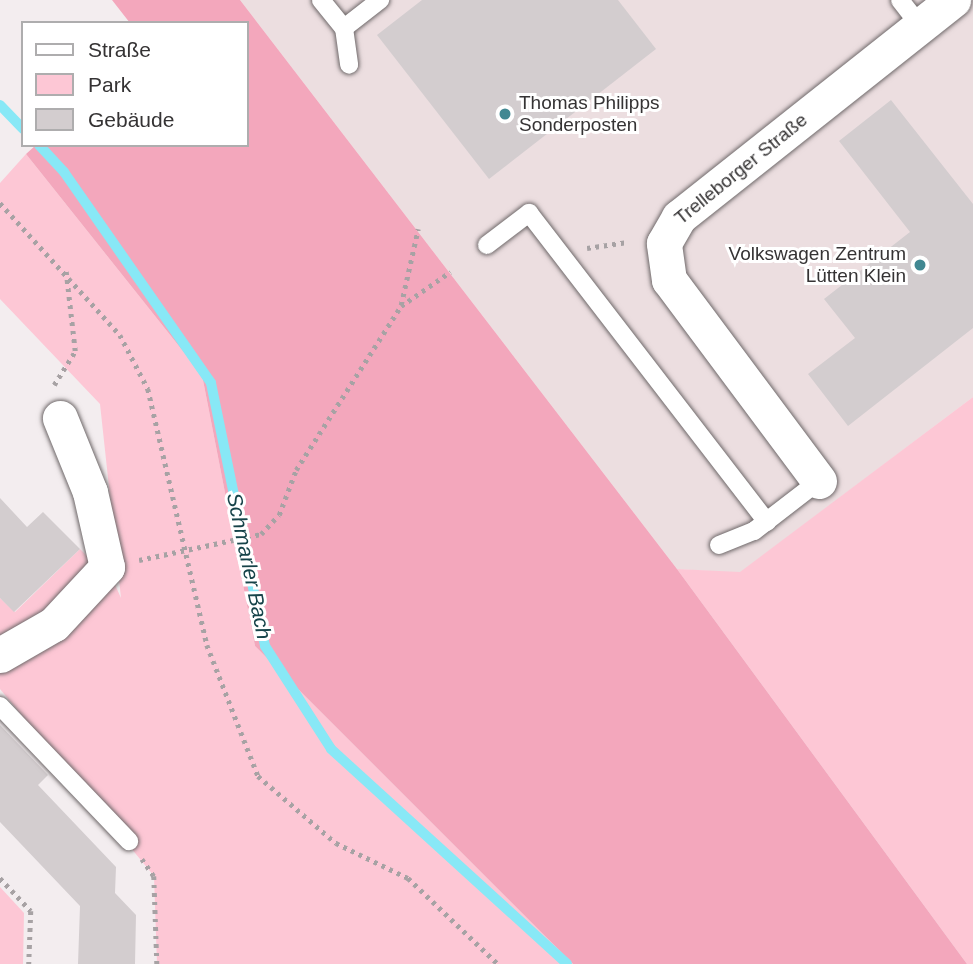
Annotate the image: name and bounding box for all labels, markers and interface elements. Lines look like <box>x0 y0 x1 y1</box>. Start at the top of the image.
legend <box>21 21 248 147</box>
text: Straße <box>88 38 151 61</box>
text: Park <box>88 73 131 96</box>
place label: Thomas Philipps Sonderposten <box>519 92 659 136</box>
marker: Thomas Philipps Sonderposten <box>497 106 513 122</box>
text: Gebäude <box>88 108 174 131</box>
street label: Trelleborger Straße <box>670 109 812 229</box>
place label: Volkswagen Zentrum Lütten Klein <box>729 243 906 287</box>
marker: Volkswagen Zentrum Lütten Klein <box>912 257 928 273</box>
water label: Schmarler Bach <box>221 490 277 642</box>

